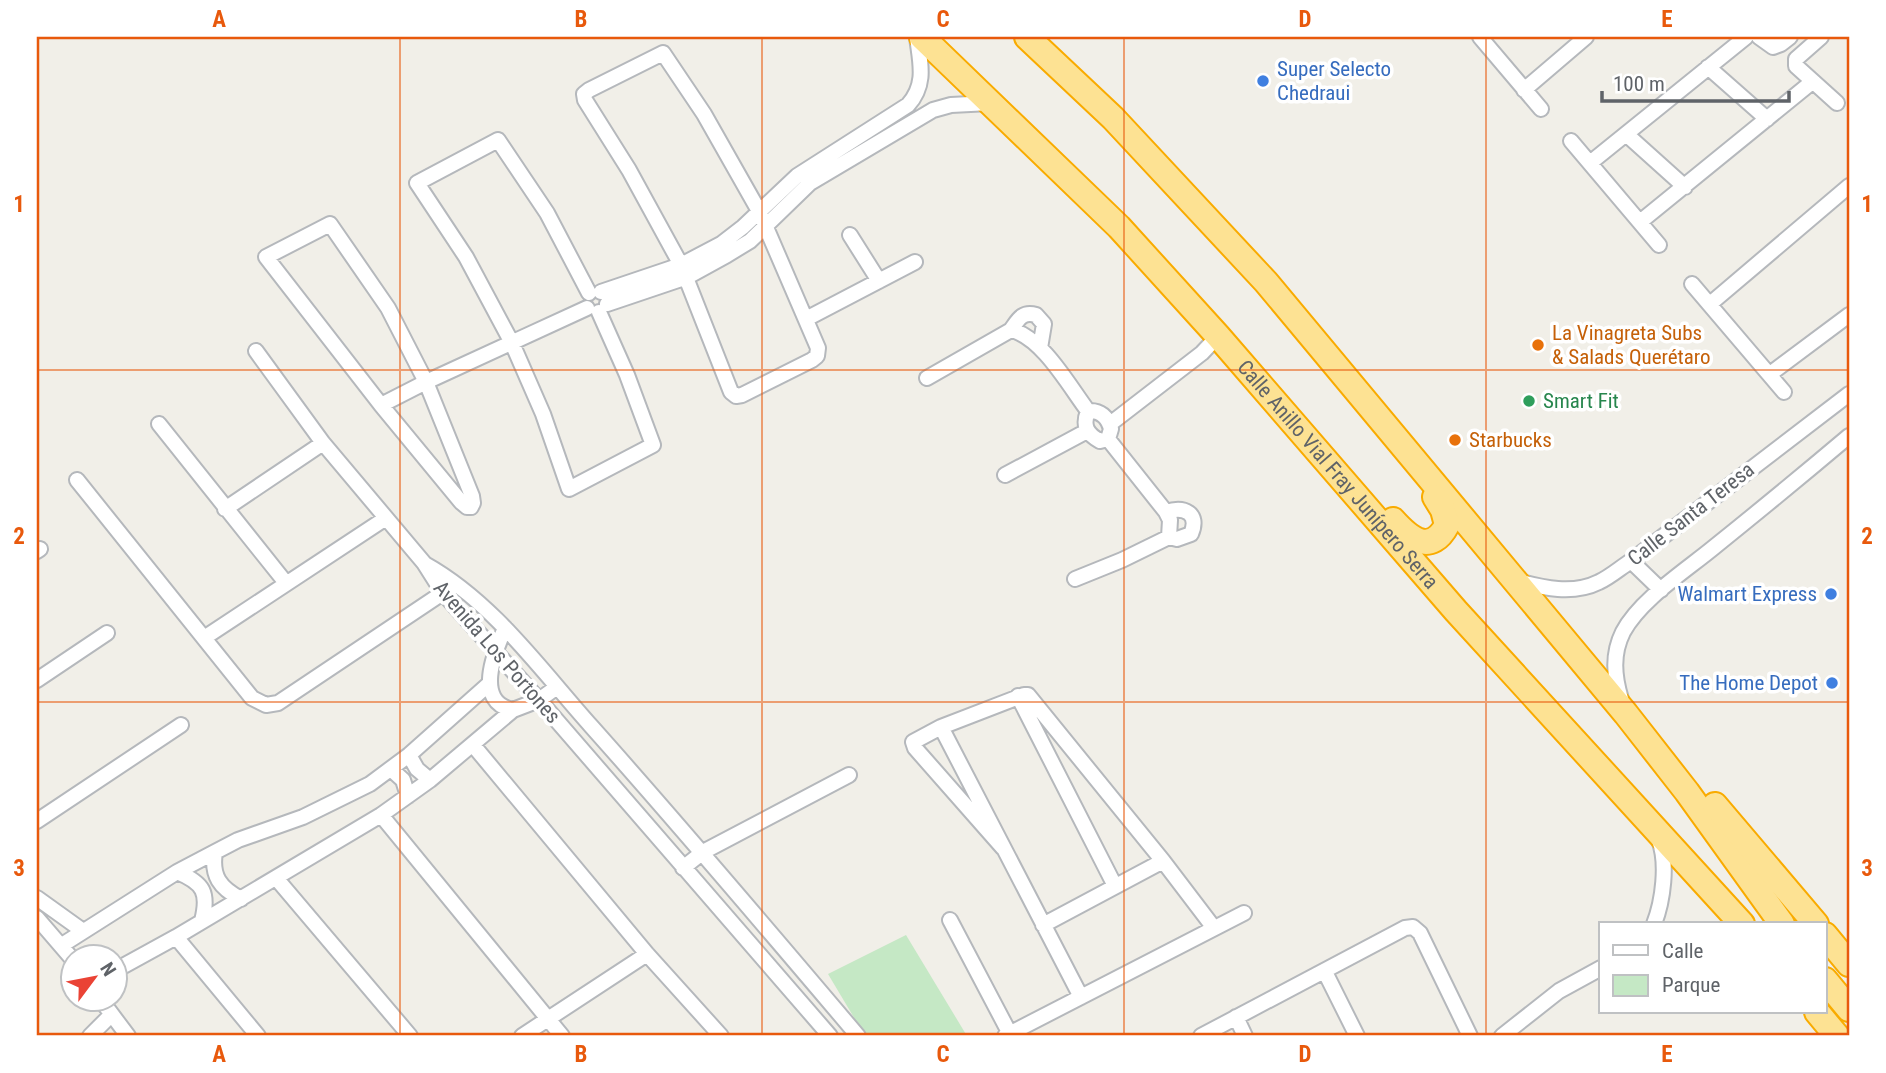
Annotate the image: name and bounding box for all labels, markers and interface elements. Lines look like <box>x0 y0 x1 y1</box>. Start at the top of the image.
text: A <box>212 6 226 33</box>
text: B <box>575 6 587 33</box>
text: C <box>936 6 950 33</box>
text: D <box>1299 6 1312 33</box>
text: E <box>1661 6 1673 33</box>
place label: Super Selecto Chedraui <box>1277 57 1391 105</box>
scale bar <box>1602 60 1790 104</box>
text: 100 m <box>1613 72 1665 96</box>
marker: Super Selecto Chedraui <box>1255 73 1271 89</box>
text: 1 <box>13 191 25 218</box>
text: 1 <box>1861 191 1873 218</box>
place label: La Vinagreta Subs & Salads Querétaro <box>1552 321 1711 369</box>
marker: La Vinagreta Subs & Salads Querétaro <box>1530 337 1546 353</box>
street label: Calle Anillo Vial Fray Junípero Serra <box>1232 355 1443 594</box>
place label: Smart Fit <box>1543 389 1619 413</box>
marker: Smart Fit <box>1521 393 1537 409</box>
place label: Starbucks <box>1469 428 1552 452</box>
marker: Starbucks <box>1447 432 1463 448</box>
street label: Calle Santa Teresa <box>1623 457 1759 571</box>
text: 2 <box>13 523 25 550</box>
text: 2 <box>1861 523 1873 550</box>
street label: Avenida Los Portones <box>429 576 565 728</box>
place label: Walmart Express <box>1677 582 1817 606</box>
marker: Walmart Express <box>1823 586 1839 602</box>
place label: The Home Depot <box>1679 671 1818 695</box>
marker: The Home Depot <box>1824 675 1840 691</box>
text: 3 <box>13 855 25 882</box>
text: 3 <box>1861 855 1873 882</box>
legend <box>1599 922 1826 1014</box>
text: Calle <box>1662 939 1704 963</box>
north arrow <box>60 944 130 1014</box>
text: N <box>95 958 121 980</box>
text: Parque <box>1662 973 1720 997</box>
text: A <box>212 1041 226 1068</box>
text: B <box>575 1041 587 1068</box>
text: C <box>936 1041 950 1068</box>
text: D <box>1299 1041 1312 1068</box>
text: E <box>1661 1041 1673 1068</box>

